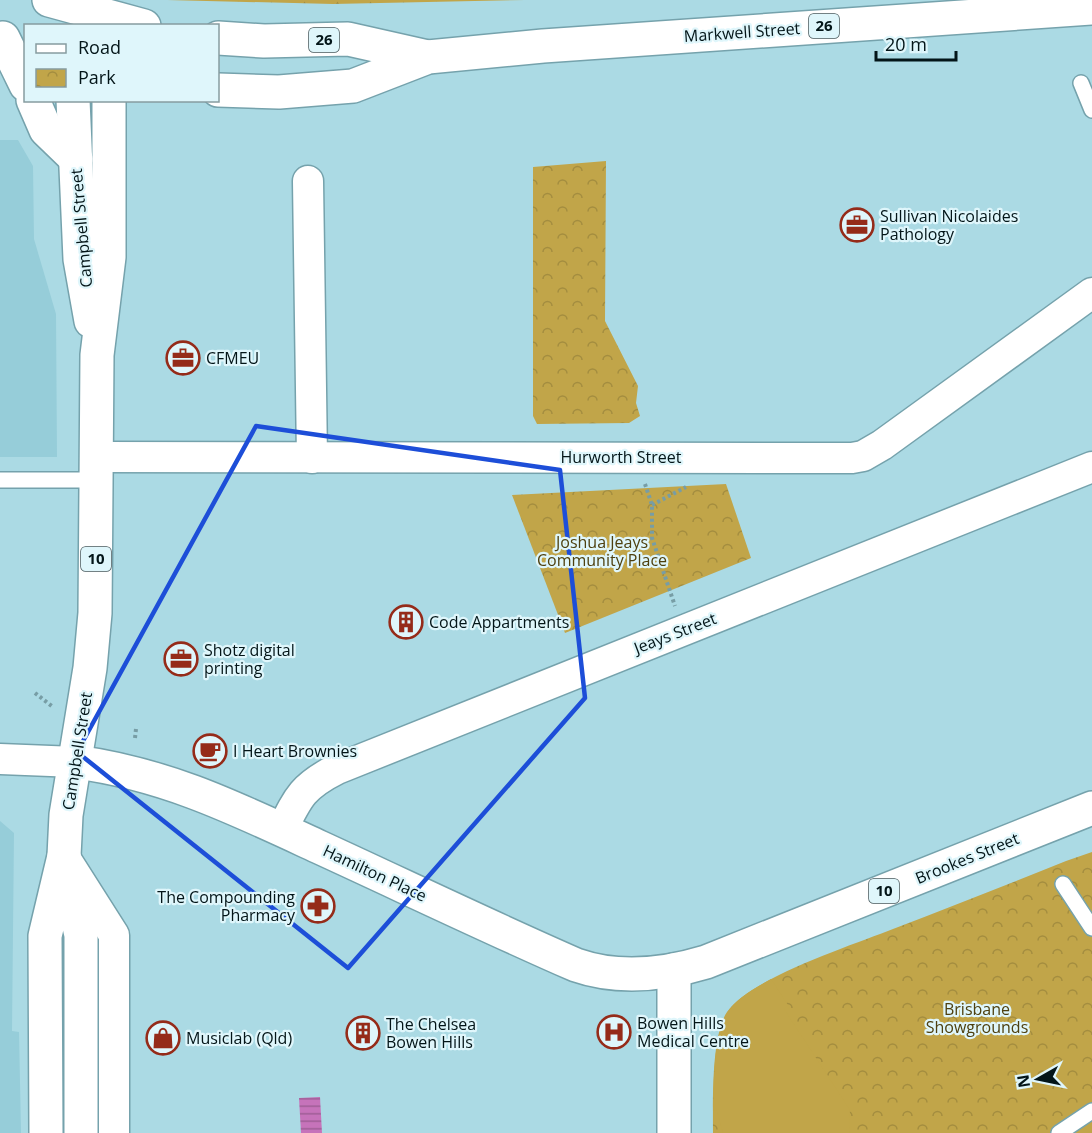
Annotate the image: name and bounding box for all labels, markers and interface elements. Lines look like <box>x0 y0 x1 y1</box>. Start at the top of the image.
road number: 26 <box>809 14 839 38</box>
street label: Markwell Street <box>683 17 801 47</box>
legend <box>24 24 219 102</box>
scale bar <box>876 24 956 62</box>
road number: 26 <box>309 28 339 52</box>
text: 20 m <box>885 32 927 56</box>
text: Road <box>78 35 121 59</box>
text: Park <box>78 65 116 89</box>
street label: Campbell Street <box>65 167 97 288</box>
place label: Sullivan Nicolaides Pathology <box>880 205 1018 245</box>
office icon: Sullivan Nicolaides Pathology <box>839 207 875 243</box>
office icon: CFMEU <box>165 340 201 376</box>
place label: CFMEU <box>206 347 259 369</box>
street label: Hurworth Street <box>560 446 682 468</box>
park label: Joshua Jeays Community Place <box>537 531 667 571</box>
road number: 10 <box>81 547 111 571</box>
building icon: Code Appartments <box>388 604 424 640</box>
street label: Jeays Street <box>629 607 720 660</box>
place label: Code Appartments <box>429 611 569 633</box>
place label: Shotz digital printing <box>204 639 295 679</box>
office icon: Shotz digital printing <box>163 641 199 677</box>
street label: Campbell Street <box>57 690 97 812</box>
cafe icon: I Heart Brownies <box>192 733 228 769</box>
place label: I Heart Brownies <box>233 740 357 762</box>
street label: Brookes Street <box>912 827 1022 889</box>
street label: Hamilton Place <box>320 839 430 907</box>
road number: 10 <box>869 879 899 903</box>
place label: The Compounding Pharmacy <box>157 886 296 926</box>
pharmacy icon: The Compounding Pharmacy <box>300 888 336 924</box>
park label: Brisbane Showgrounds <box>926 998 1028 1038</box>
place label: Bowen Hills Medical Centre <box>637 1012 749 1052</box>
place label: The Chelsea Bowen Hills <box>386 1013 476 1053</box>
hospital icon: Bowen Hills Medical Centre <box>596 1014 632 1050</box>
building icon: The Chelsea Bowen Hills <box>345 1015 381 1051</box>
shop icon: Musiclab (Qld) <box>145 1020 181 1056</box>
place label: Musiclab (Qld) <box>186 1027 292 1049</box>
north arrow <box>1008 1049 1068 1109</box>
text: N <box>1011 1073 1035 1089</box>

